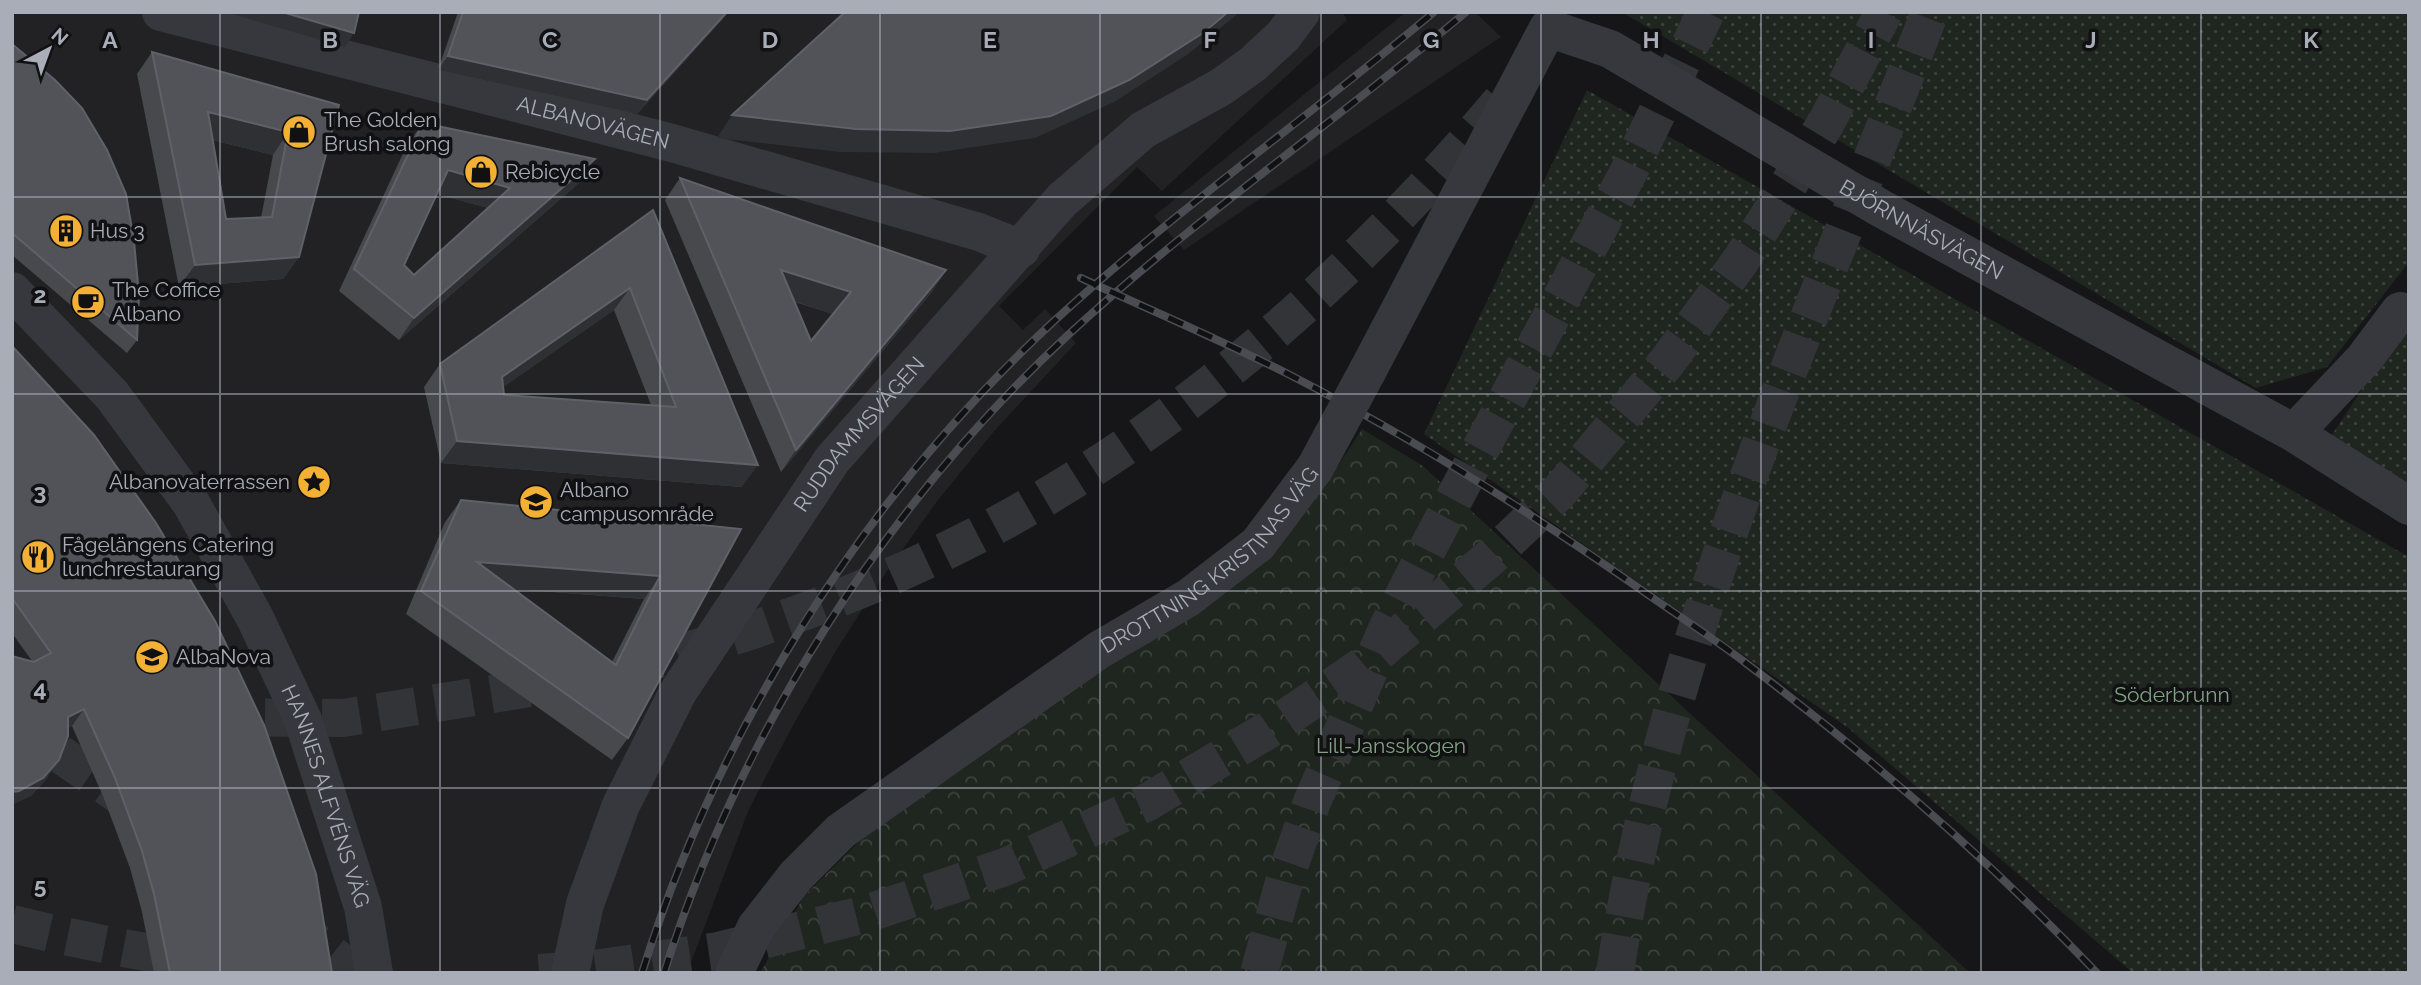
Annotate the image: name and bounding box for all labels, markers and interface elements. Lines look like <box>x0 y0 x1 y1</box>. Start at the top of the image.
north arrow <box>14 14 84 84</box>
text: N <box>47 23 73 49</box>
text: A <box>102 26 118 53</box>
text: B <box>322 26 338 53</box>
text: C <box>542 26 558 53</box>
text: D <box>762 26 778 53</box>
text: E <box>983 26 997 53</box>
text: F <box>1203 26 1217 53</box>
text: G <box>1423 26 1439 53</box>
text: H <box>1642 26 1660 53</box>
text: I <box>1868 26 1874 53</box>
text: J <box>2085 26 2097 53</box>
text: K <box>2303 26 2319 53</box>
street label: ALBANOVÄGEN <box>514 91 672 154</box>
place label: The Golden Brush salong <box>324 107 451 156</box>
shop icon: The Golden Brush salong <box>280 113 318 151</box>
shop icon: Rebicycle <box>462 153 500 191</box>
place label: Rebicycle <box>505 159 600 184</box>
street label: BJÖRNNÄSVÄGEN <box>1835 174 2008 285</box>
building icon: Hus 3 <box>47 212 85 250</box>
place label: Hus 3 <box>90 218 145 243</box>
place label: The Coffice Albano <box>112 277 221 326</box>
text: 2 <box>34 281 46 308</box>
cafe icon: The Coffice Albano <box>69 283 107 321</box>
street label: RUDDAMMSVÄGEN <box>788 351 930 516</box>
street label: DROTTNING KRISTINAS VÄG <box>1096 462 1323 658</box>
place icon: Albanovaterrassen <box>295 463 333 501</box>
place label: Albanovaterrassen <box>109 469 290 494</box>
place label: Albano campusområde <box>560 477 714 526</box>
text: 3 <box>34 478 46 505</box>
school or university icon: Albano campusområde <box>517 483 555 521</box>
place label: Fågelängens Catering lunchrestaurang <box>62 532 274 581</box>
restaurant icon: Fågelängens Catering lunchrestaurang <box>19 538 57 576</box>
school or university icon: AlbaNova <box>133 638 171 676</box>
place label: AlbaNova <box>176 644 271 669</box>
text: 4 <box>33 675 47 702</box>
street label: HANNES ALFVÉNS VÄG <box>276 681 375 911</box>
park label: Söderbrunn <box>2114 682 2230 707</box>
park label: Lill-Jansskogen <box>1316 733 1466 758</box>
text: 5 <box>34 872 47 899</box>

